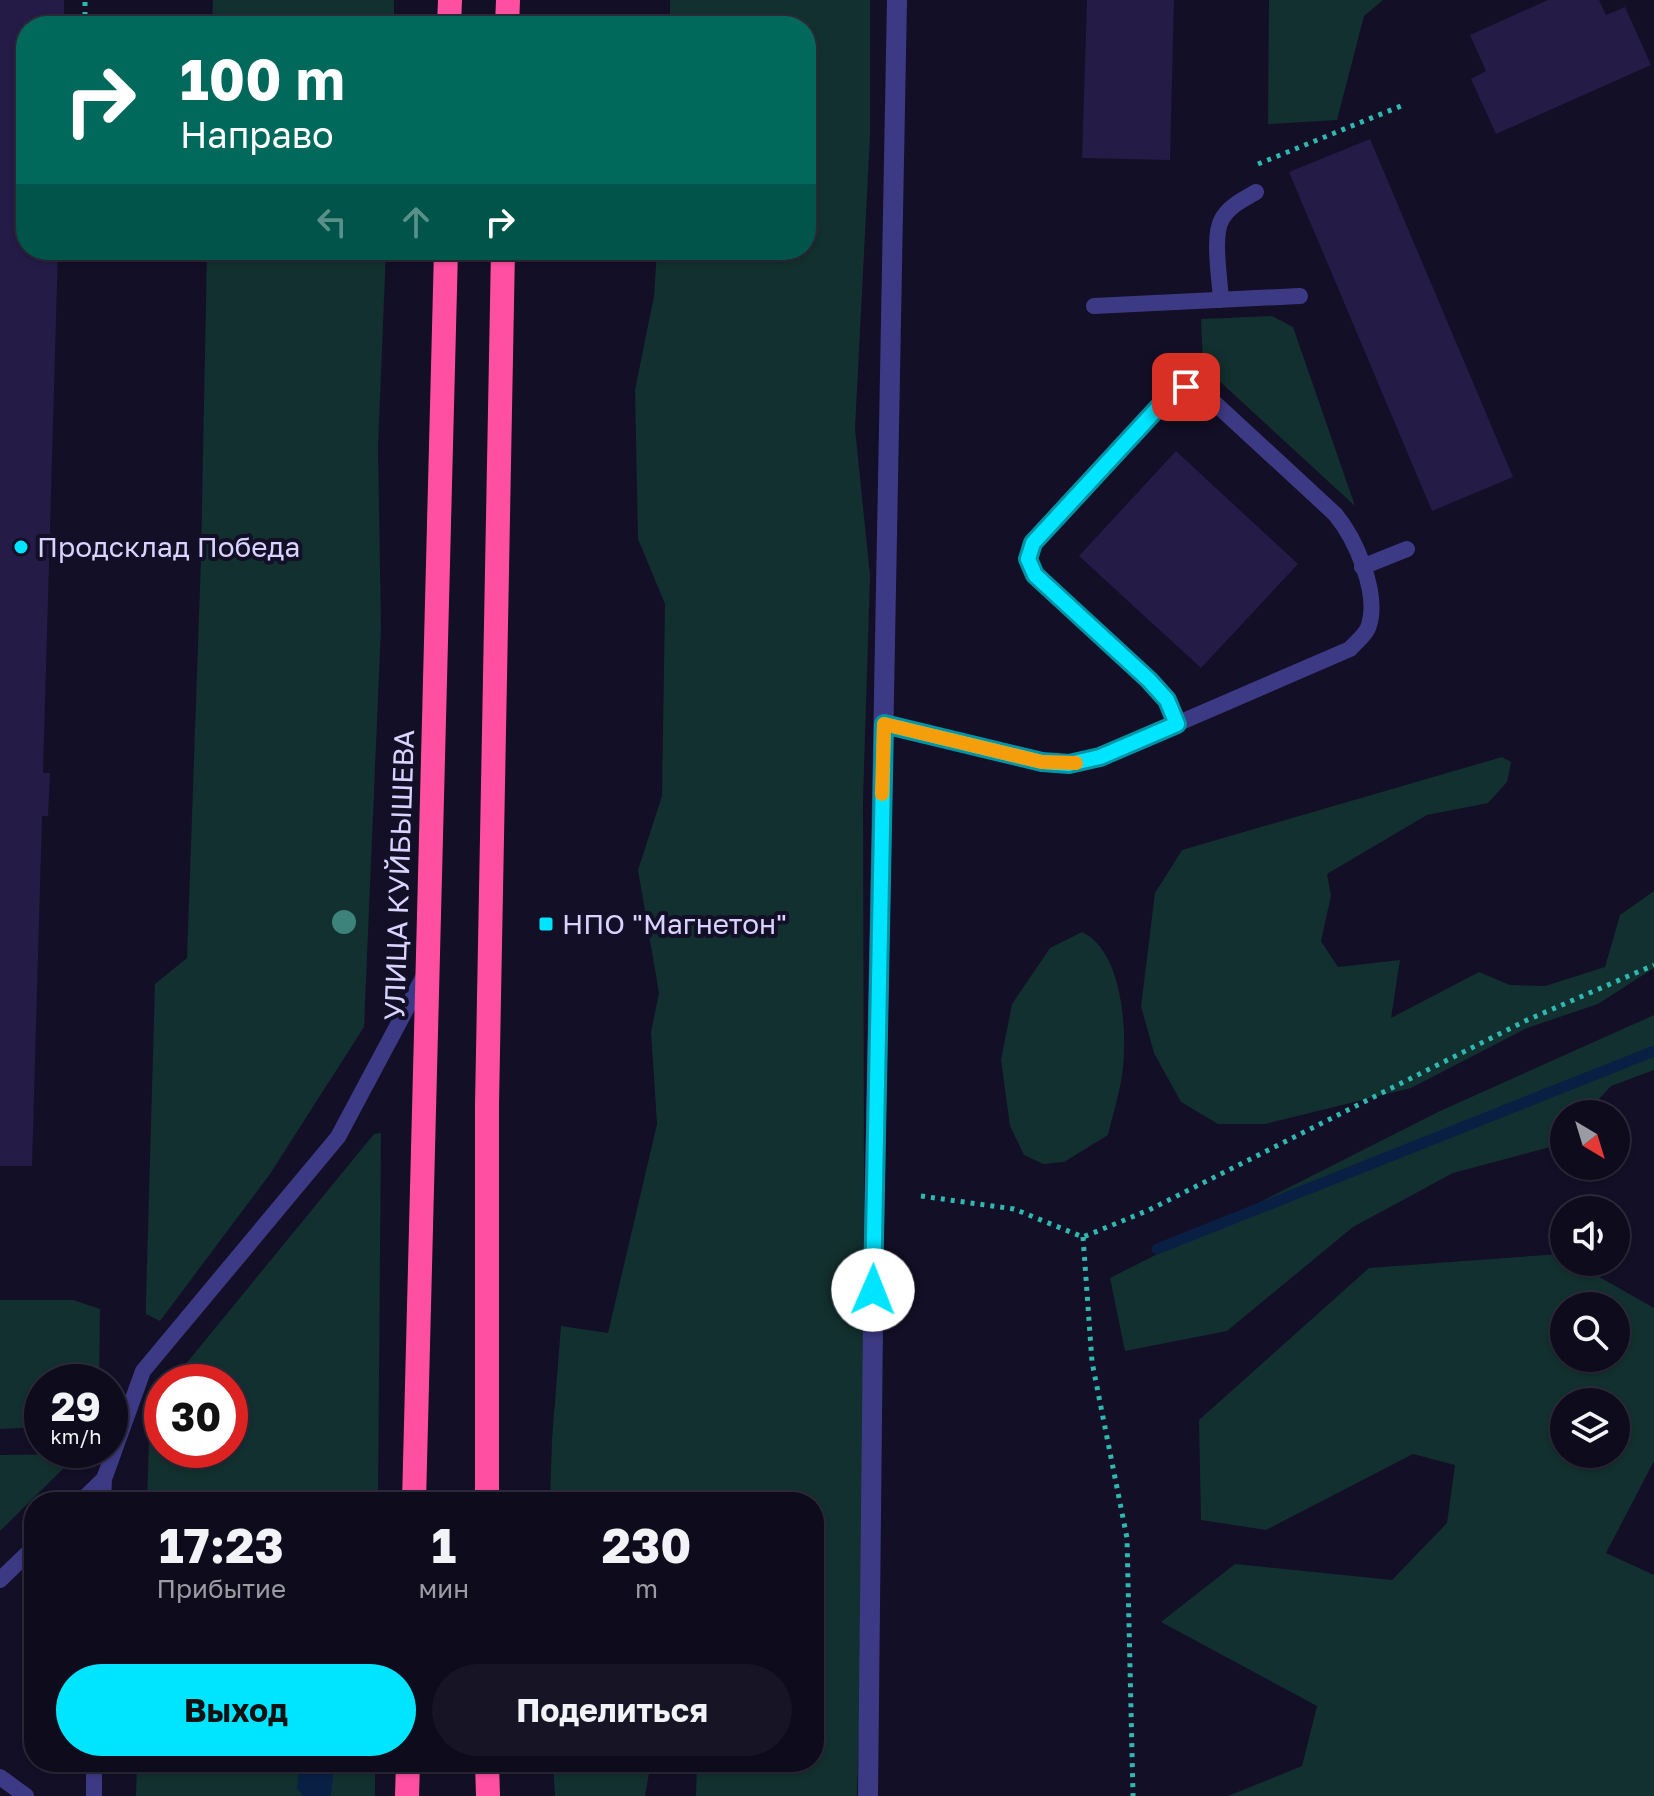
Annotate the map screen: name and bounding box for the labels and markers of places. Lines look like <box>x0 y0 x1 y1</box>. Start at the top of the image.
pin <box>1152 353 1220 421</box>
place label: Продсклад Победа <box>37 530 300 563</box>
marker: Продсклад Победа <box>12 538 30 556</box>
place label: НПО "Магнетон" <box>562 907 787 940</box>
marker: НПО "Магнетон" <box>537 915 555 933</box>

